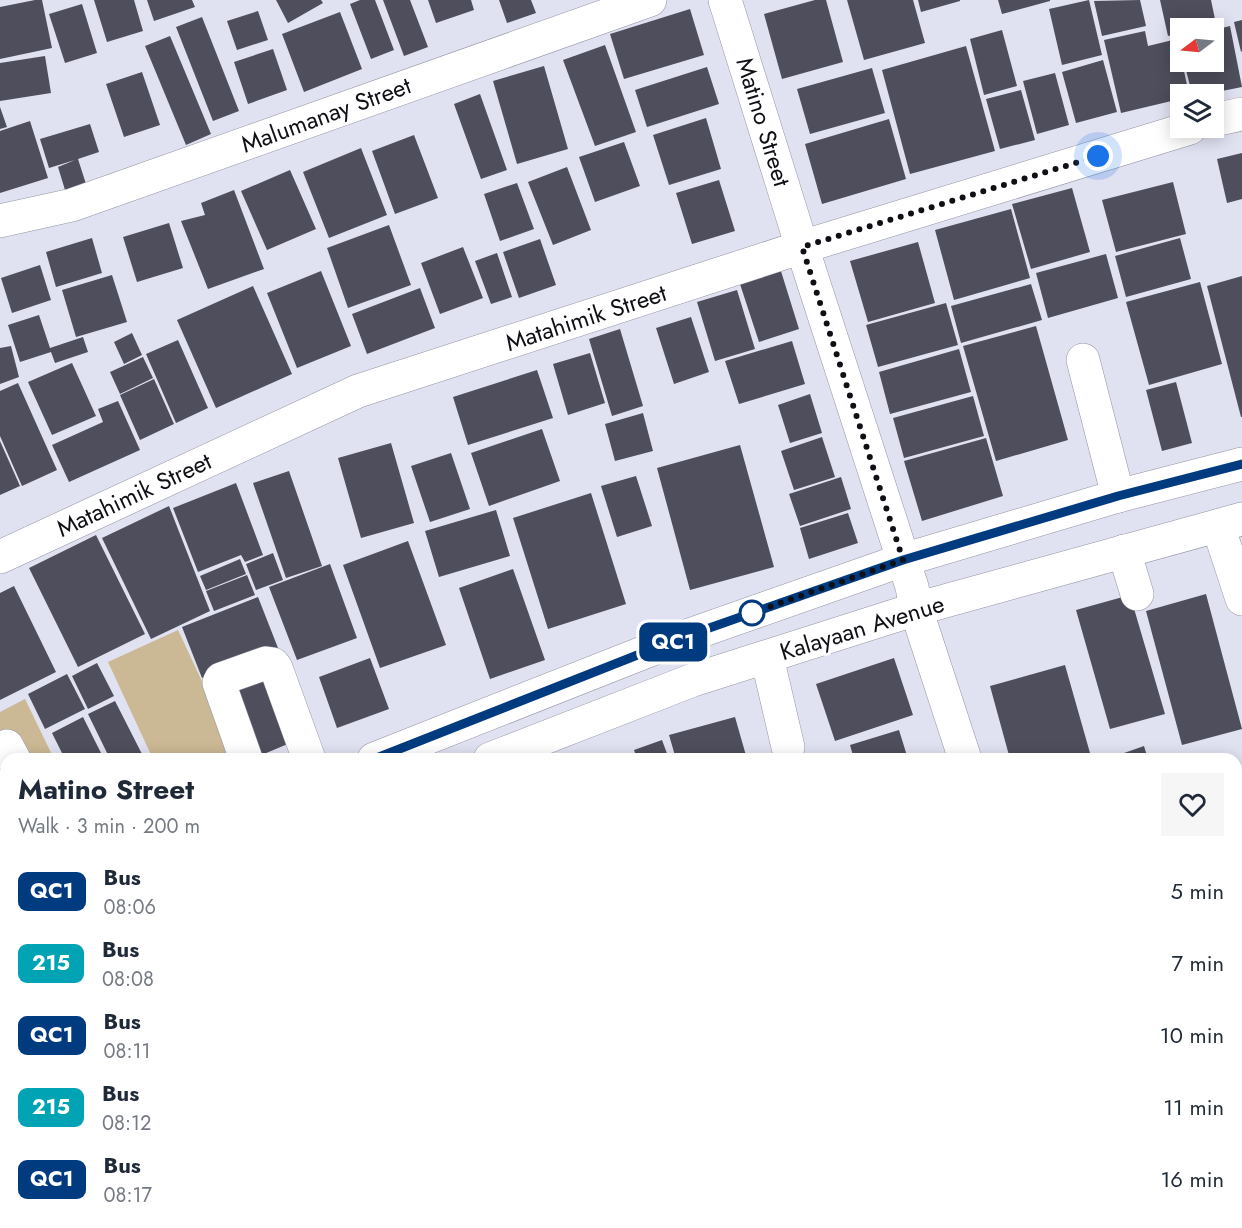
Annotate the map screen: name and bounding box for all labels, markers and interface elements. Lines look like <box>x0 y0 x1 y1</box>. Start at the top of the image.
north arrow <box>1170 18 1224 72</box>
map controls <box>1170 18 1224 138</box>
street label: Matino Street <box>727 53 800 191</box>
street label: Malumanay Street <box>236 67 416 161</box>
button: layers <box>1170 84 1224 138</box>
your location <box>1083 141 1113 171</box>
street label: Matahimik Street <box>501 275 671 360</box>
street label: Matahimik Street <box>51 443 217 546</box>
street label: Kalayaan Avenue <box>775 586 948 669</box>
unlabelled marker <box>739 600 765 626</box>
line badge: QC1 <box>638 622 708 662</box>
text: QC1 <box>651 627 695 657</box>
text: Matino Street <box>18 769 194 810</box>
button: heart <box>1161 773 1224 836</box>
text: Walk · 3 min · 200 m <box>18 812 200 841</box>
text: Bus <box>104 861 141 893</box>
text: 5 min <box>1171 875 1224 907</box>
text: QC1 <box>30 876 74 906</box>
text: 08:06 <box>104 893 156 922</box>
text: Bus <box>102 933 139 965</box>
text: 7 min <box>1171 947 1224 979</box>
text: 215 <box>32 948 70 978</box>
text: 08:08 <box>102 965 154 994</box>
text: Bus <box>104 1005 141 1037</box>
text: 10 min <box>1160 1019 1224 1051</box>
text: QC1 <box>30 1020 74 1050</box>
text: 08:11 <box>104 1037 150 1066</box>
text: Bus <box>102 1077 139 1109</box>
text: 11 min <box>1163 1091 1224 1123</box>
text: 215 <box>32 1092 70 1122</box>
text: 08:12 <box>102 1109 151 1138</box>
text: Bus <box>104 1149 141 1181</box>
text: 16 min <box>1160 1163 1224 1195</box>
text: QC1 <box>30 1164 74 1194</box>
text: 08:17 <box>104 1181 152 1210</box>

